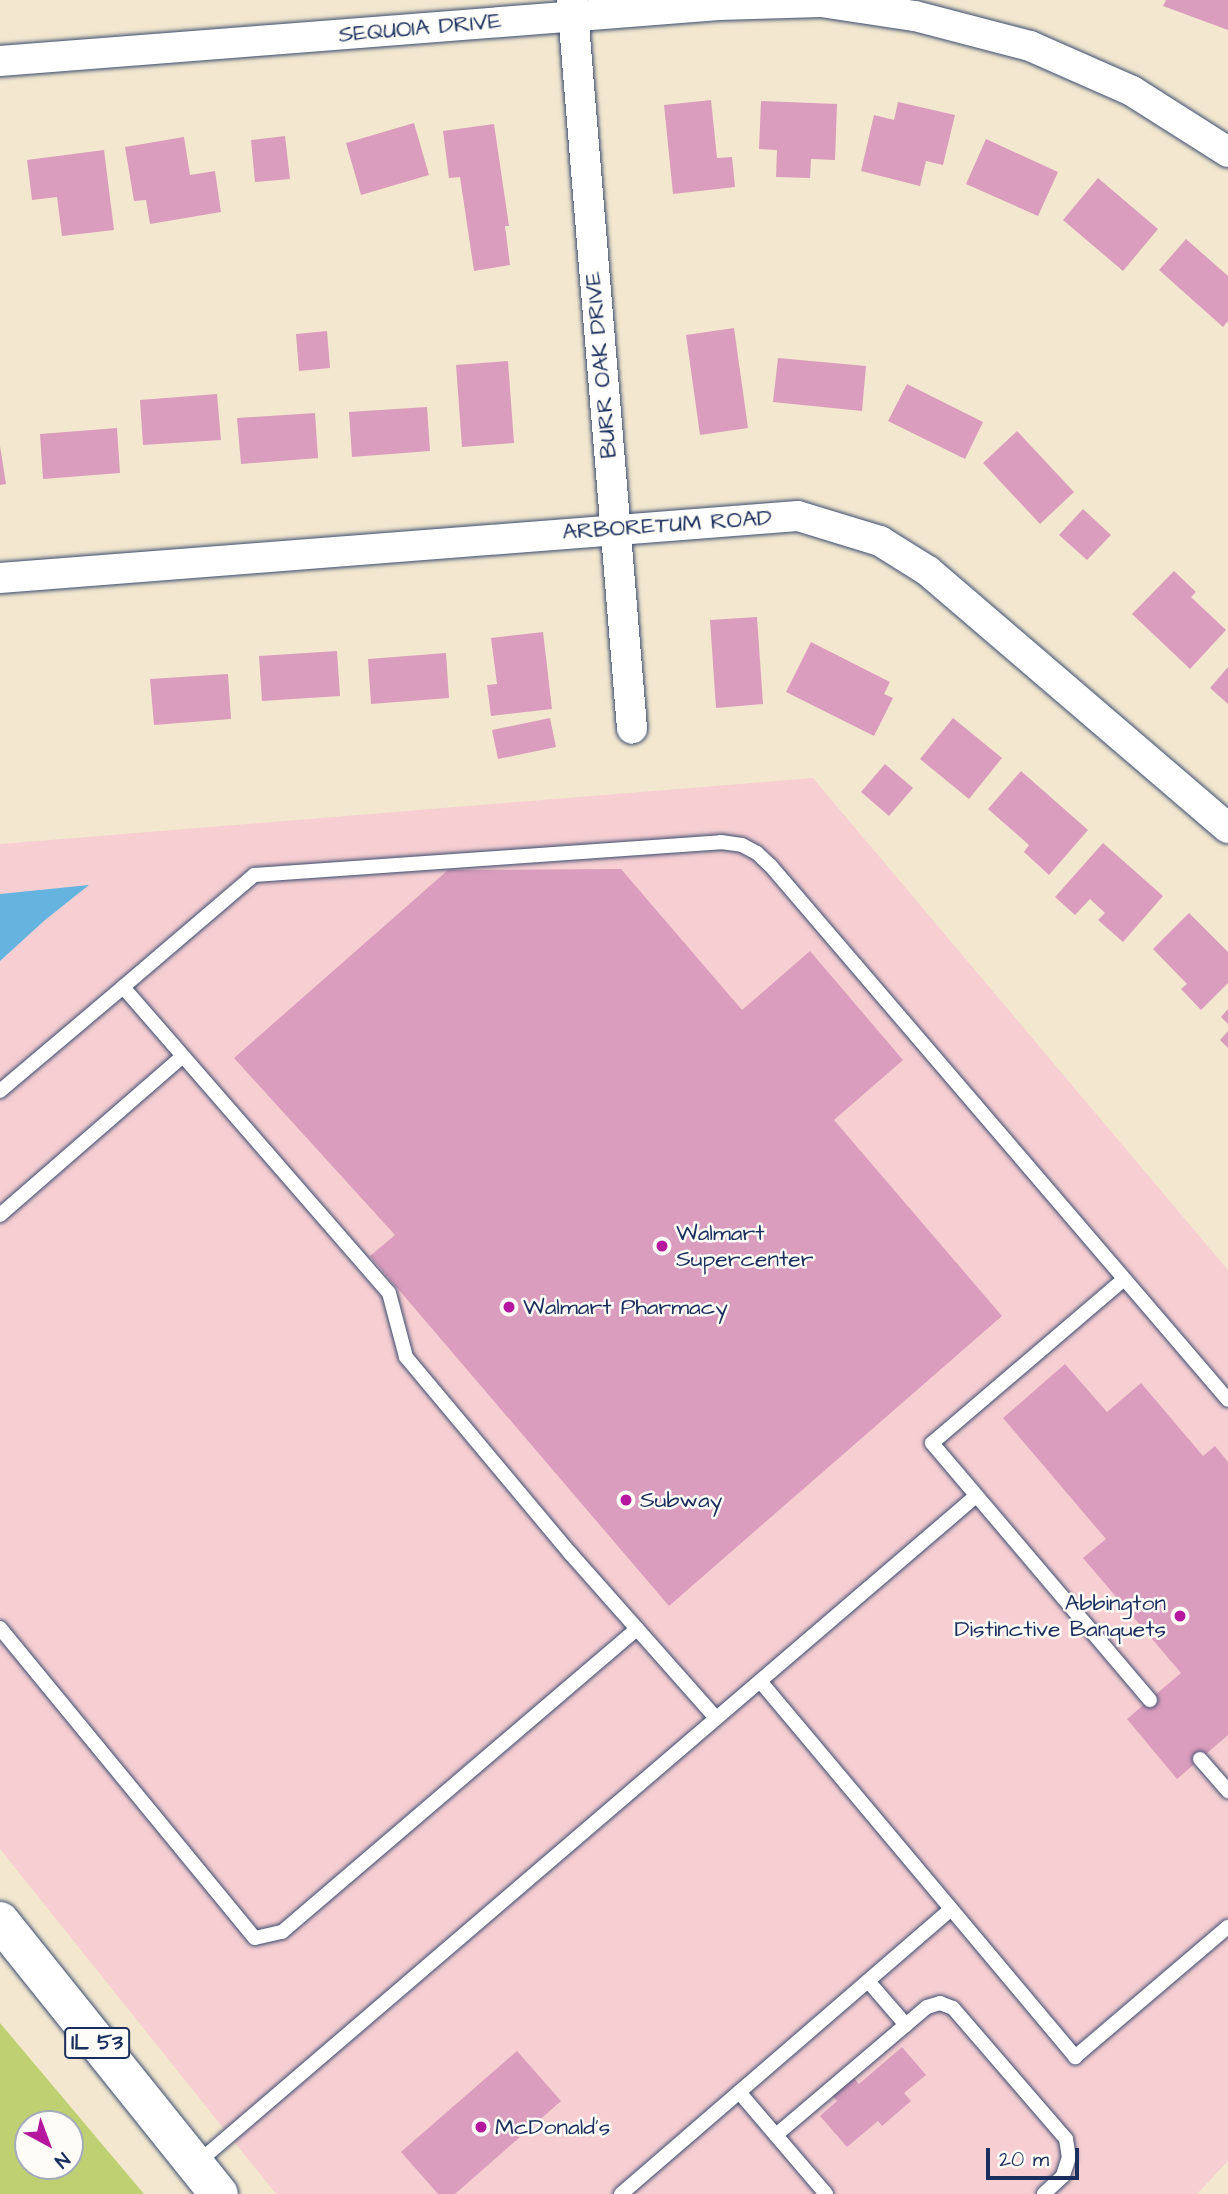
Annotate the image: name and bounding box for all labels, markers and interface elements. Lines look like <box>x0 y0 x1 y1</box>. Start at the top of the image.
street label: SEQUOIA DRIVE <box>337 7 503 49</box>
street label: BURR OAK DRIVE <box>579 270 623 460</box>
street label: ARBORETUM ROAD <box>561 504 773 546</box>
place label: Walmart Supercenter <box>676 1219 813 1273</box>
marker: Walmart Supercenter <box>654 1238 670 1254</box>
place label: Walmart Pharmacy <box>523 1293 728 1321</box>
marker: Walmart Pharmacy <box>501 1299 517 1315</box>
place label: Subway <box>640 1486 722 1514</box>
marker: Subway <box>618 1492 634 1508</box>
place label: Abbington Distinctive Banquets <box>955 1589 1166 1643</box>
marker: Abbington Distinctive Banquets <box>1172 1608 1188 1624</box>
road number: IL 53 <box>64 2025 130 2060</box>
north arrow <box>14 2110 84 2180</box>
place label: McDonald's <box>495 2113 610 2141</box>
marker: McDonald's <box>473 2119 489 2135</box>
scale bar <box>990 2134 1083 2178</box>
text: 20 m <box>999 2145 1049 2174</box>
text: N <box>48 2146 75 2174</box>

